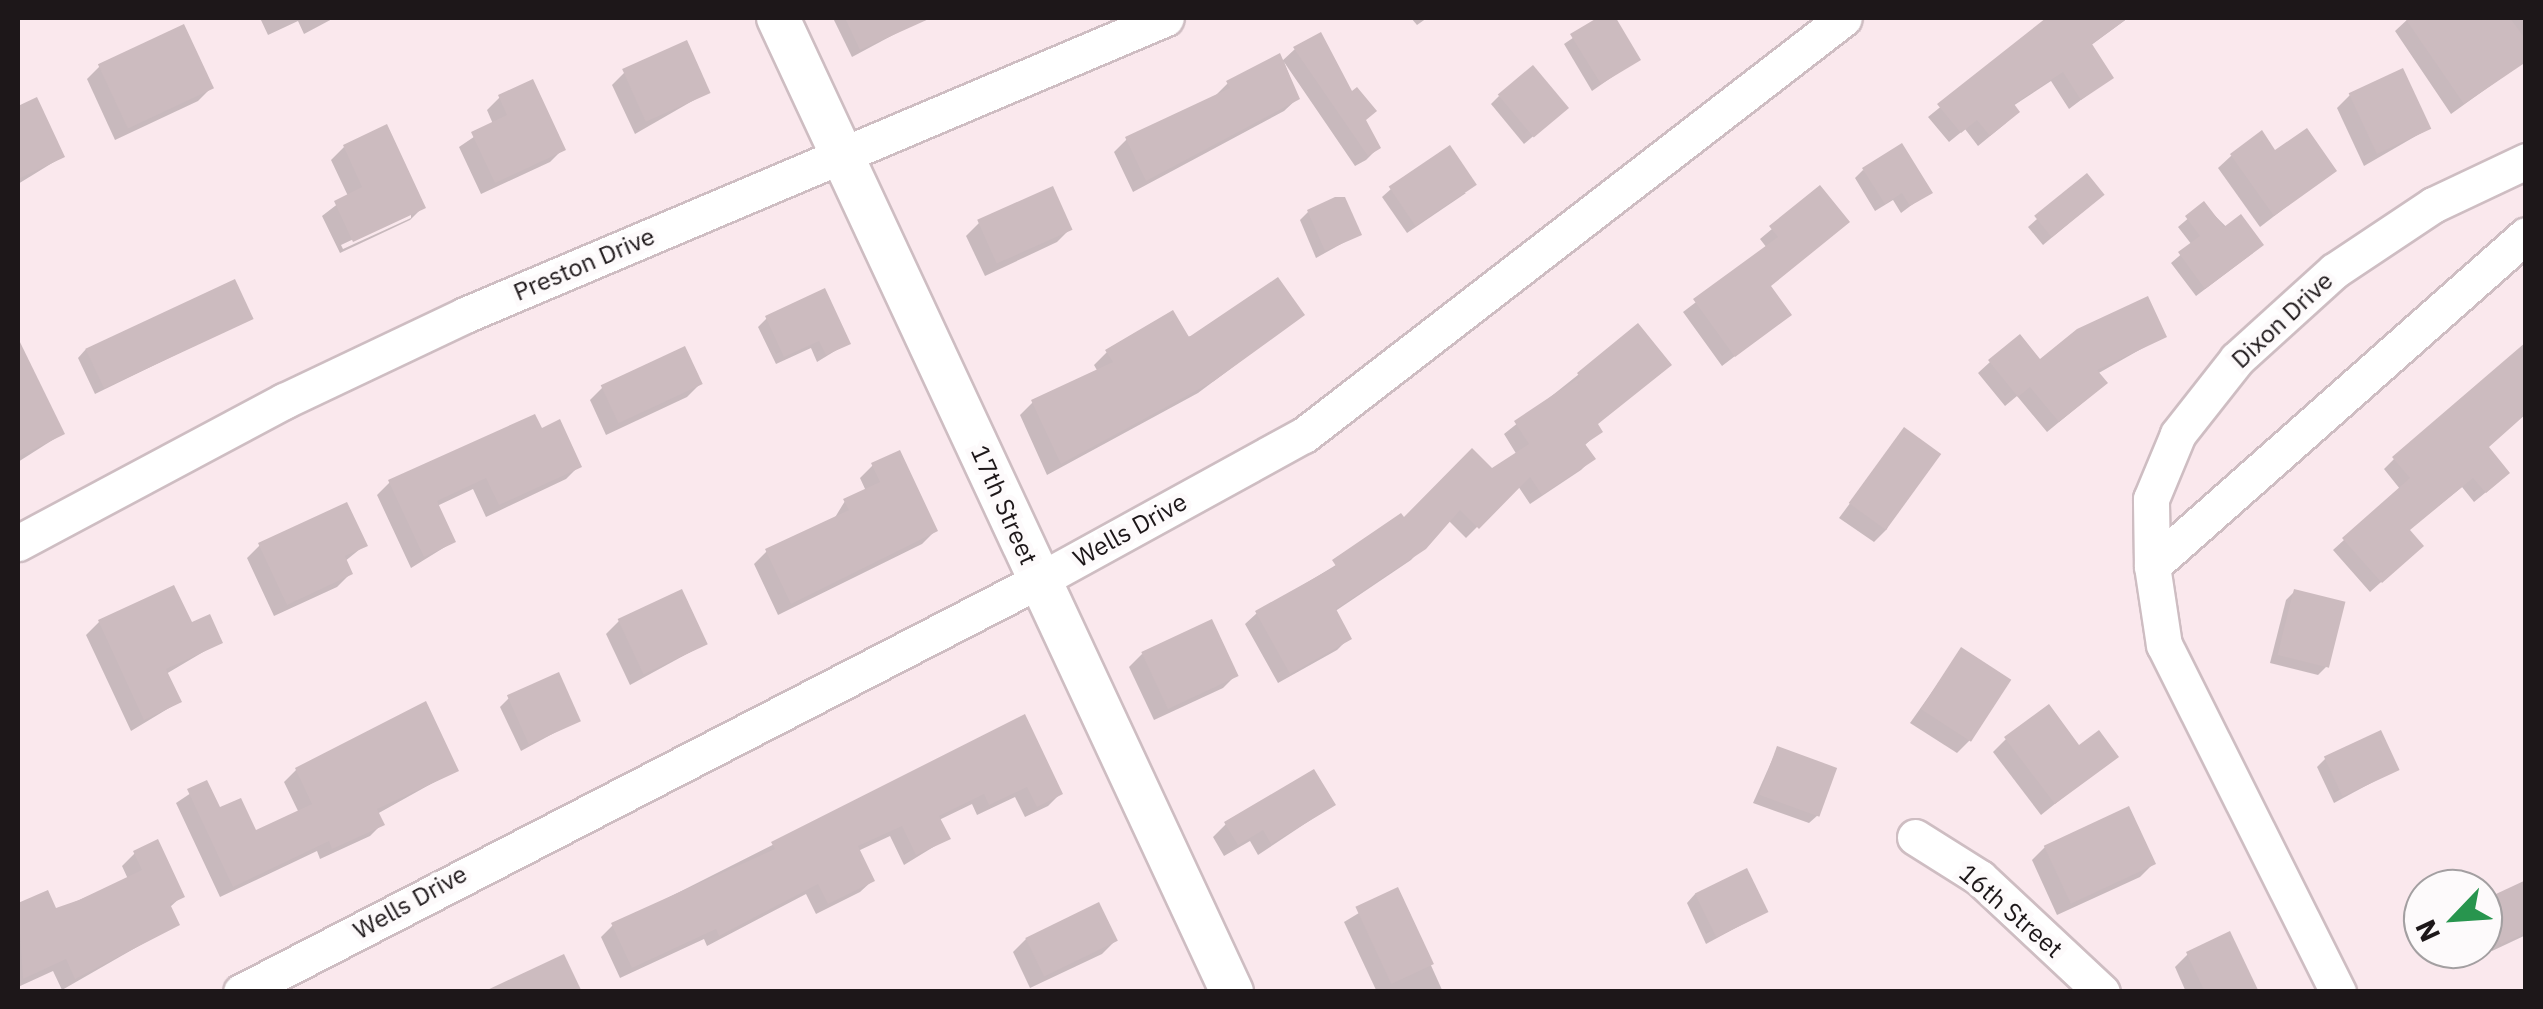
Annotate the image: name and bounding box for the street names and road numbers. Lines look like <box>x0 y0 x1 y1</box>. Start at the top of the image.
street label: Preston Drive <box>509 221 659 307</box>
street label: Dixon Drive <box>2225 266 2339 374</box>
street label: 17th Street <box>964 441 1044 569</box>
street label: Wells Drive <box>1068 487 1192 573</box>
street label: 16th Street <box>1953 858 2069 964</box>
street label: Wells Drive <box>348 859 472 945</box>

